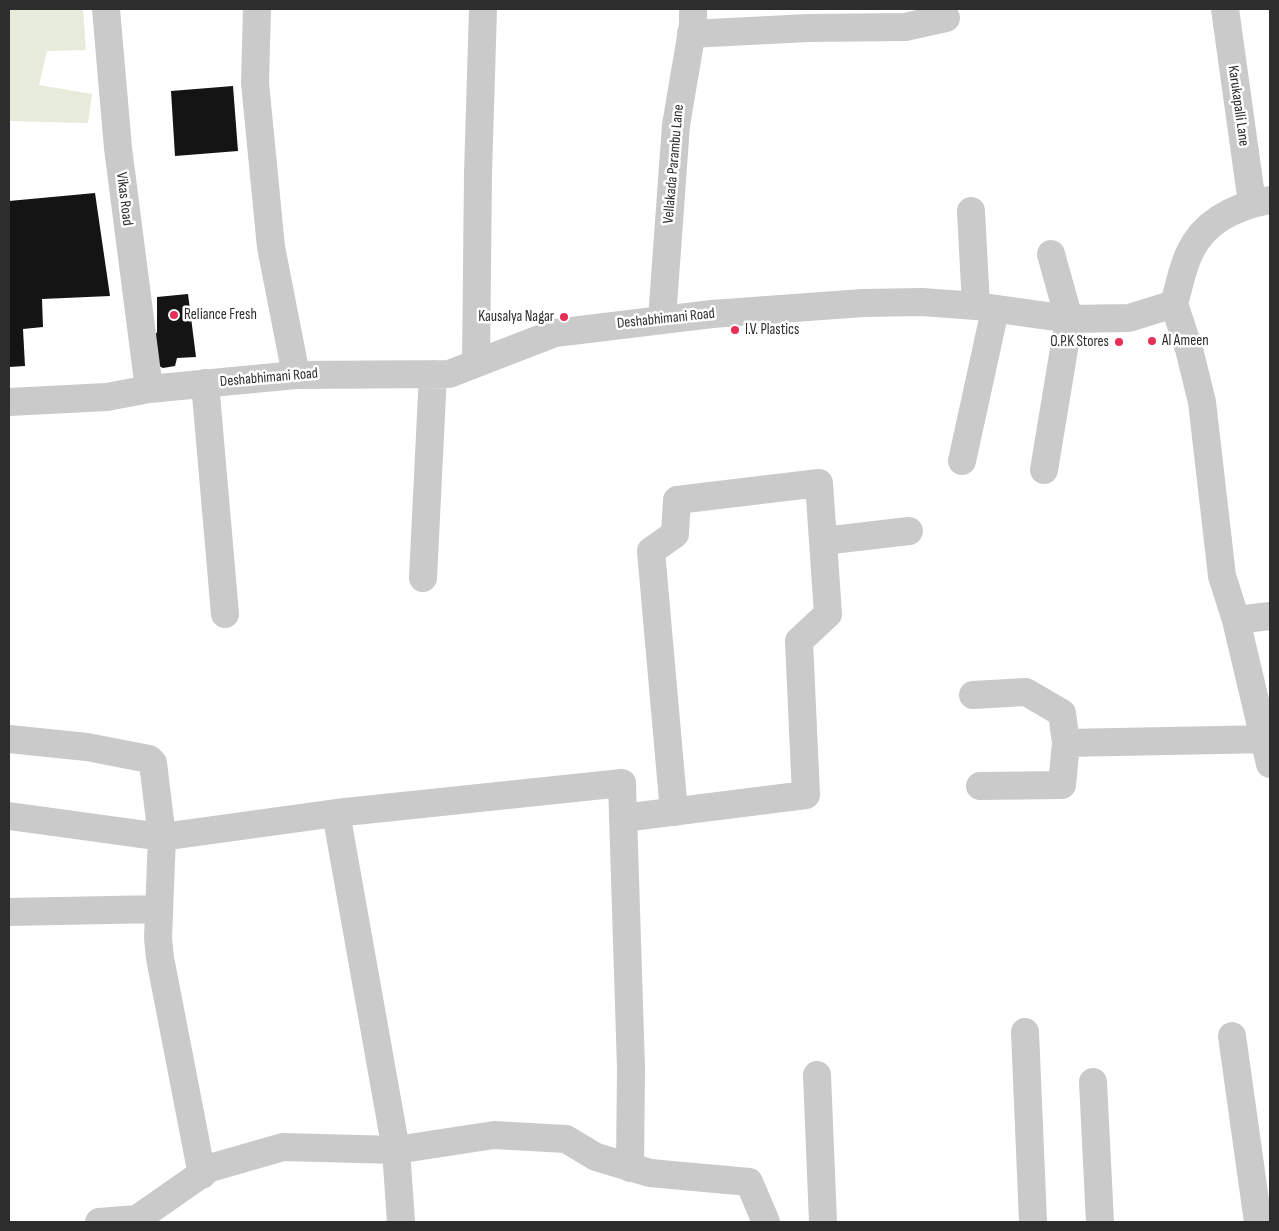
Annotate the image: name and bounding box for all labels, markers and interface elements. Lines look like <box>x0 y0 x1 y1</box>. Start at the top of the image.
street label: Karukapalli Lane <box>1223 64 1253 148</box>
street label: Vellakada Parambu Lane <box>660 104 688 224</box>
street label: Vikas Road <box>112 171 136 227</box>
street label: Deshabhimani Road <box>616 305 716 333</box>
place label: Reliance Fresh <box>184 306 257 324</box>
place label: Kausalya Nagar <box>478 308 554 326</box>
marker: Reliance Fresh <box>168 309 180 321</box>
marker: Kausalya Nagar <box>558 311 570 323</box>
place label: I.V. Plastics <box>745 321 799 339</box>
marker: I.V. Plastics <box>729 324 741 336</box>
place label: Al Ameen <box>1162 332 1209 350</box>
place label: O.P.K Stores <box>1050 333 1109 351</box>
marker: Al Ameen <box>1146 335 1158 347</box>
marker: O.P.K Stores <box>1113 336 1125 348</box>
street label: Deshabhimani Road <box>219 365 319 391</box>

